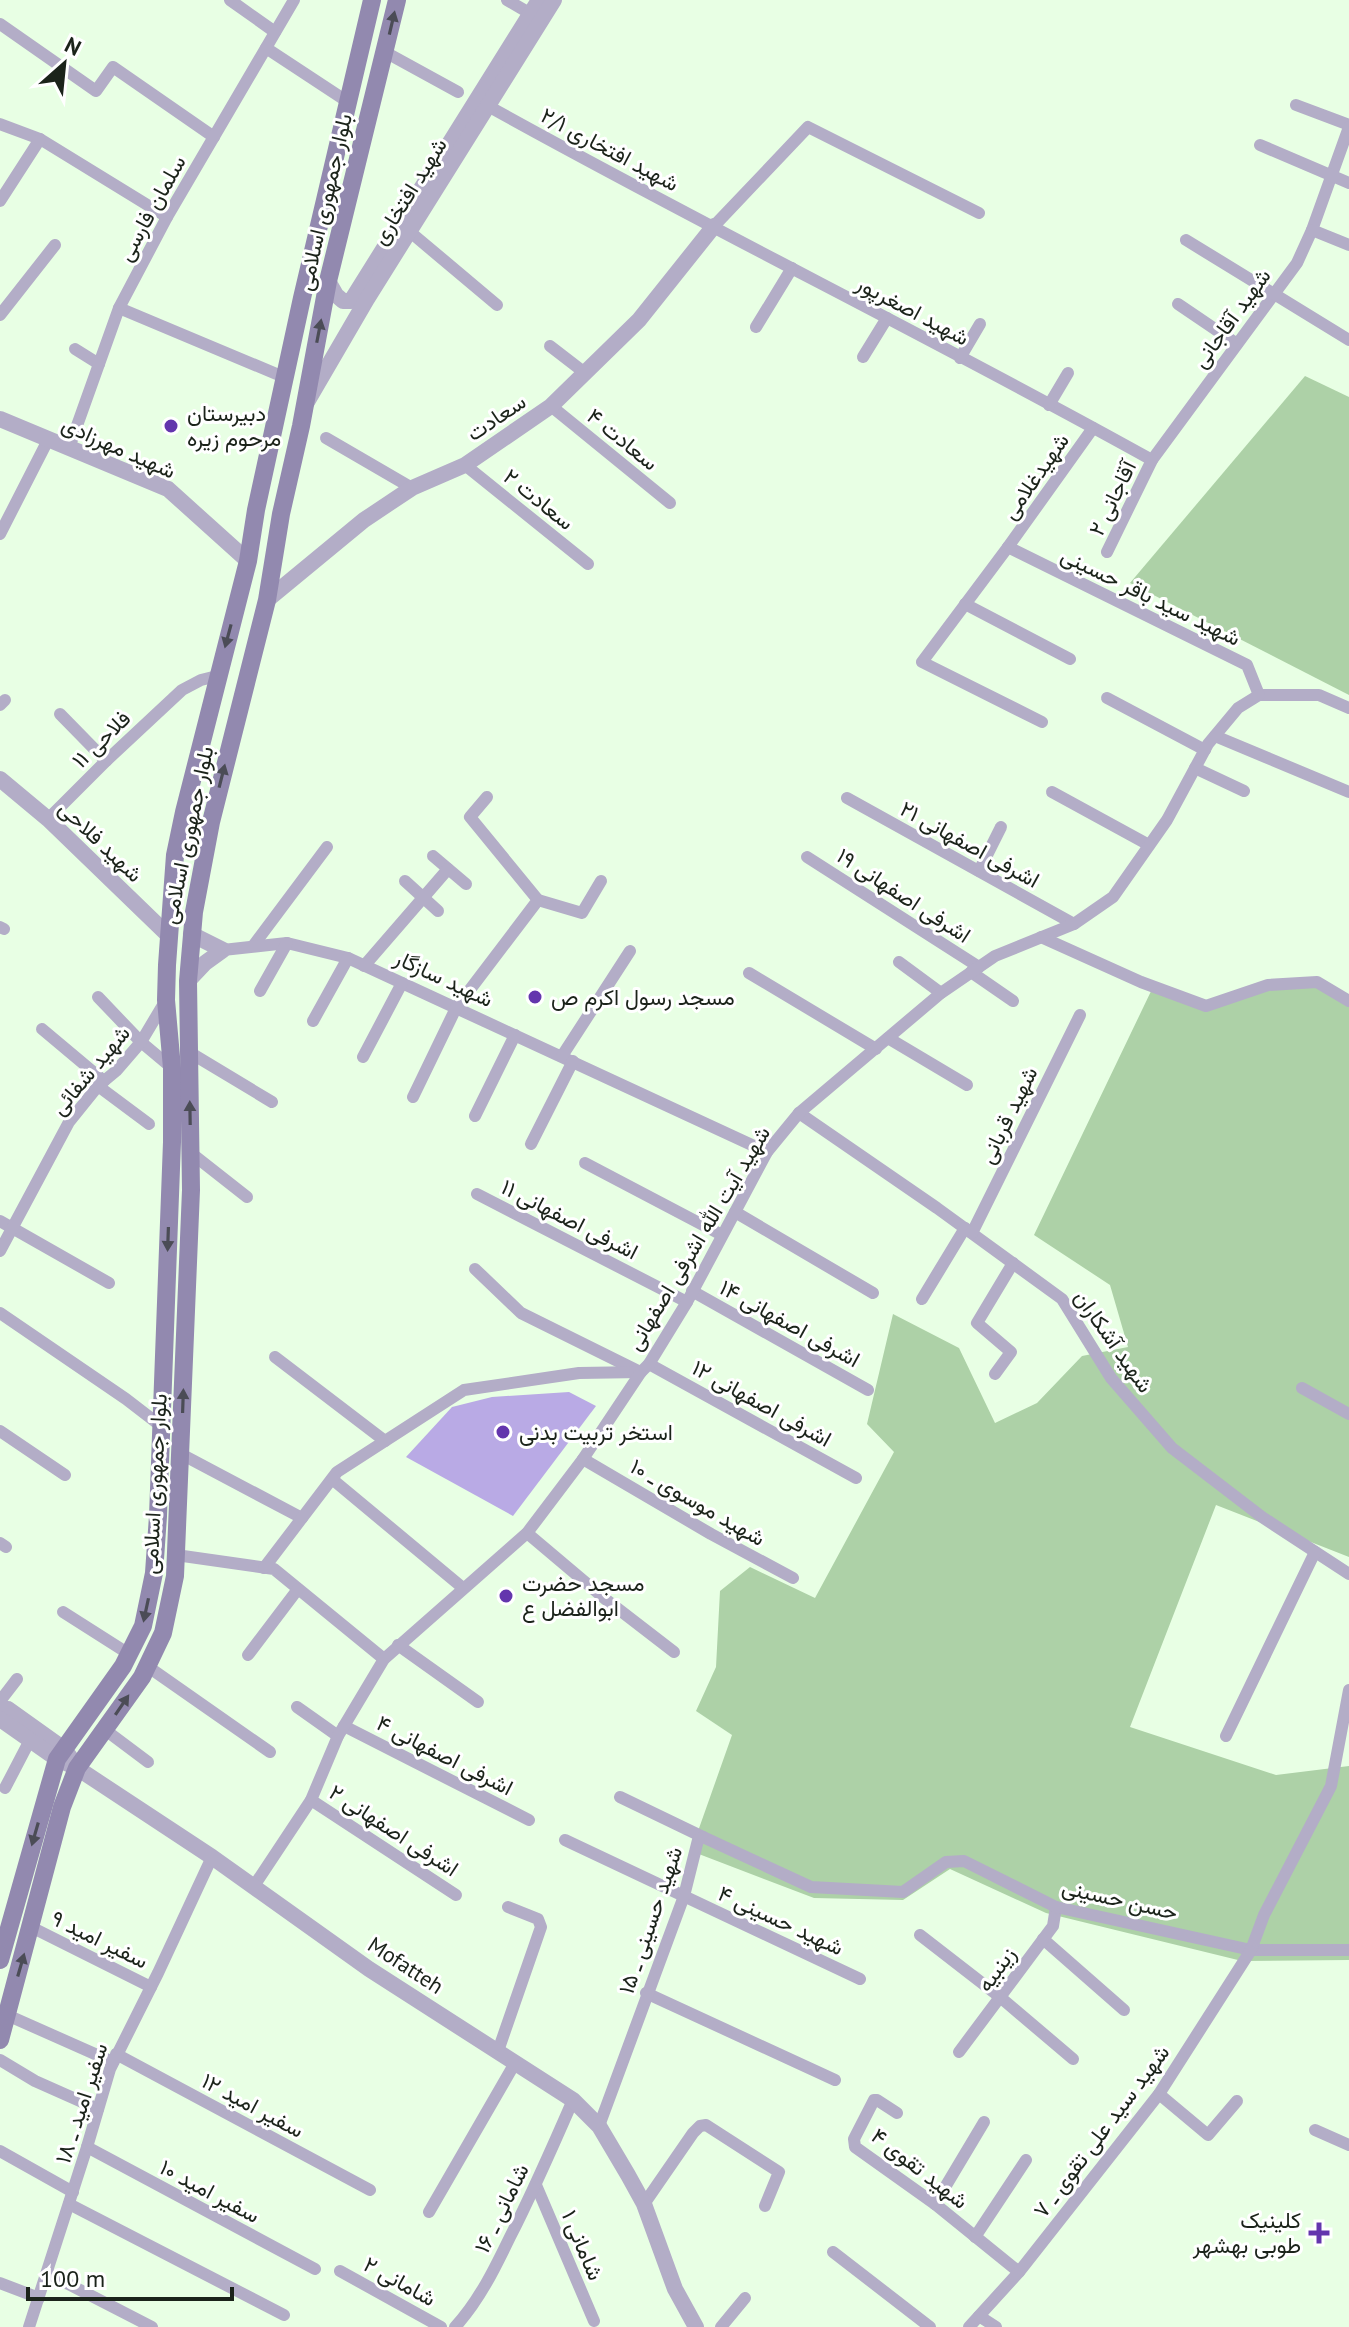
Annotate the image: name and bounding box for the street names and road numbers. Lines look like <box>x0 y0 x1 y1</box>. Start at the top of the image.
street label: شهید افتخاری ۲/۱ <box>536 101 684 197</box>
street label: بلوار جمهوری اسلامی <box>290 111 358 293</box>
street label: شهید افتخاری <box>365 132 453 250</box>
street label: سلمان فارسی <box>110 150 192 266</box>
street label: شهید آقاجانی <box>1185 263 1277 373</box>
street label: شهید اصغرپور <box>850 268 974 352</box>
street label: سعادت <box>461 387 531 447</box>
street label: سعادت ۴ <box>582 402 664 476</box>
street label: شهید مهرزادی <box>58 409 180 485</box>
street label: شهیدغلامی <box>995 427 1075 525</box>
street label: آقاجانی ۲ <box>1082 454 1143 540</box>
street label: سعادت ۲ <box>498 462 580 536</box>
street label: شهید سید باقر حسینی <box>1057 540 1245 652</box>
street label: فلاحی ۱۱ <box>66 704 136 774</box>
street label: بلوار جمهوری اسلامی <box>154 744 220 926</box>
street label: شهید فلاحی <box>53 794 149 888</box>
street label: اشرفی اصفهانی ۲۱ <box>895 794 1045 894</box>
street label: اشرفی اصفهانی ۱۹ <box>832 841 976 949</box>
street label: شهید سازگار <box>389 943 498 1013</box>
street label: شهید شفائی <box>44 1019 136 1121</box>
street label: شهید قربانی <box>972 1062 1044 1168</box>
street label: شهید آیت الله اشرفی اصفهانی <box>620 1121 776 1355</box>
street label: اشرفی اصفهانی ۱۱ <box>497 1172 643 1266</box>
street label: اشرفی اصفهانی ۱۴ <box>715 1273 865 1373</box>
street label: شهید آشکاران <box>1068 1284 1160 1398</box>
street label: اشرفی اصفهانی ۱۲ <box>687 1353 837 1453</box>
street label: بلوار جمهوری اسلامی <box>135 1393 173 1575</box>
street label: شهید موسوی ـ ۱۰ <box>625 1452 771 1552</box>
street label: اشرفی اصفهانی ۴ <box>372 1709 518 1801</box>
street label: اشرفی اصفهانی ۲ <box>324 1778 464 1882</box>
street label: شهید حسینی ـ ۱۵ <box>612 1843 688 1997</box>
street label: حسن حسینی <box>1059 1872 1181 1926</box>
street label: شهید حسینی ۴ <box>714 1879 848 1961</box>
street label: سفیر امید ۹ <box>47 1904 153 1974</box>
street label: Mofatteh <box>363 1930 449 2000</box>
street label: زینبیه <box>970 1941 1022 1997</box>
street label: سفیر امید ـ ۱۸ <box>48 2039 114 2167</box>
street label: شهید سید علی تقوی ـ ۷ <box>1027 2039 1175 2223</box>
street label: سفیر امید ۱۲ <box>197 2066 309 2144</box>
street label: شهید تقوی ۴ <box>866 2121 974 2215</box>
street label: سفیر امید ۱۰ <box>155 2153 265 2229</box>
street label: شامانی ـ ۱۶ <box>467 2159 535 2257</box>
street label: شامانی ۱ <box>556 2206 610 2284</box>
street label: شامانی ۲ <box>359 2250 441 2312</box>

